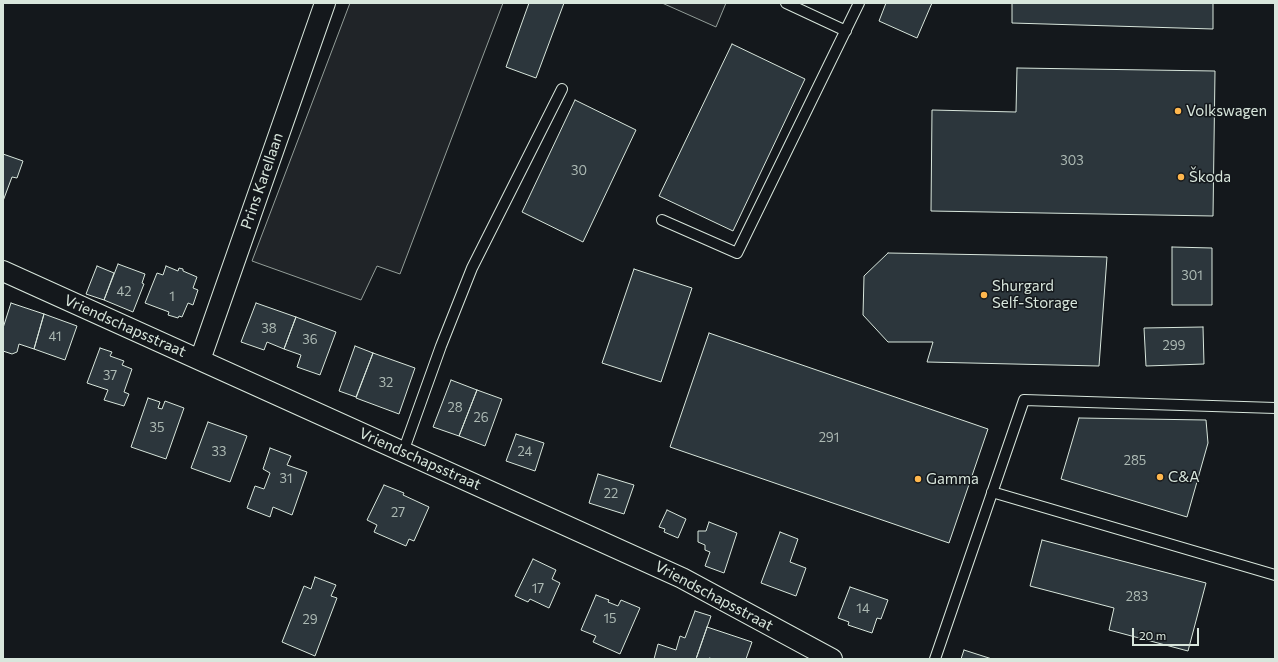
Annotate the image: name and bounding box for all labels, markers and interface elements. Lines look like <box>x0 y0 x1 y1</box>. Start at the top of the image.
place label: Volkswagen <box>1186 102 1267 120</box>
marker: Volkswagen <box>1173 106 1183 116</box>
street label: Prins Karellaan <box>237 130 287 232</box>
house number: 303 <box>1060 153 1084 169</box>
house number: 30 <box>571 163 587 179</box>
place label: Škoda <box>1189 168 1231 186</box>
marker: Škoda <box>1176 172 1186 182</box>
house number: 301 <box>1181 268 1203 284</box>
place label: Shurgard Self-Storage <box>992 277 1078 312</box>
house number: 42 <box>117 284 131 300</box>
house number: 1 <box>169 289 175 305</box>
marker: Shurgard Self-Storage <box>979 290 989 300</box>
street label: Vriendschapsstraat <box>61 291 189 361</box>
house number: 38 <box>261 321 277 337</box>
house number: 41 <box>49 329 61 345</box>
house number: 36 <box>302 332 318 348</box>
house number: 299 <box>1163 338 1185 354</box>
house number: 37 <box>103 368 117 384</box>
house number: 32 <box>379 375 393 391</box>
house number: 28 <box>447 400 463 416</box>
house number: 26 <box>473 410 489 426</box>
house number: 35 <box>150 420 164 436</box>
street label: Vriendschapsstraat <box>356 424 484 494</box>
house number: 291 <box>819 430 839 446</box>
house number: 33 <box>212 444 226 460</box>
house number: 24 <box>518 444 532 460</box>
house number: 285 <box>1124 453 1146 469</box>
place label: C&A <box>1168 468 1200 486</box>
place label: Gamma <box>926 470 979 488</box>
house number: 31 <box>280 471 292 487</box>
marker: C&A <box>1155 472 1165 482</box>
marker: Gamma <box>913 474 923 484</box>
house number: 22 <box>604 486 618 502</box>
house number: 27 <box>391 505 405 521</box>
street label: Vriendschapsstraat <box>652 557 776 635</box>
house number: 17 <box>532 581 544 597</box>
house number: 283 <box>1126 589 1148 605</box>
house number: 14 <box>856 601 870 617</box>
house number: 15 <box>603 611 617 627</box>
house number: 29 <box>302 612 318 628</box>
scale bar <box>1134 620 1201 646</box>
text: 20 m <box>1139 628 1166 642</box>

